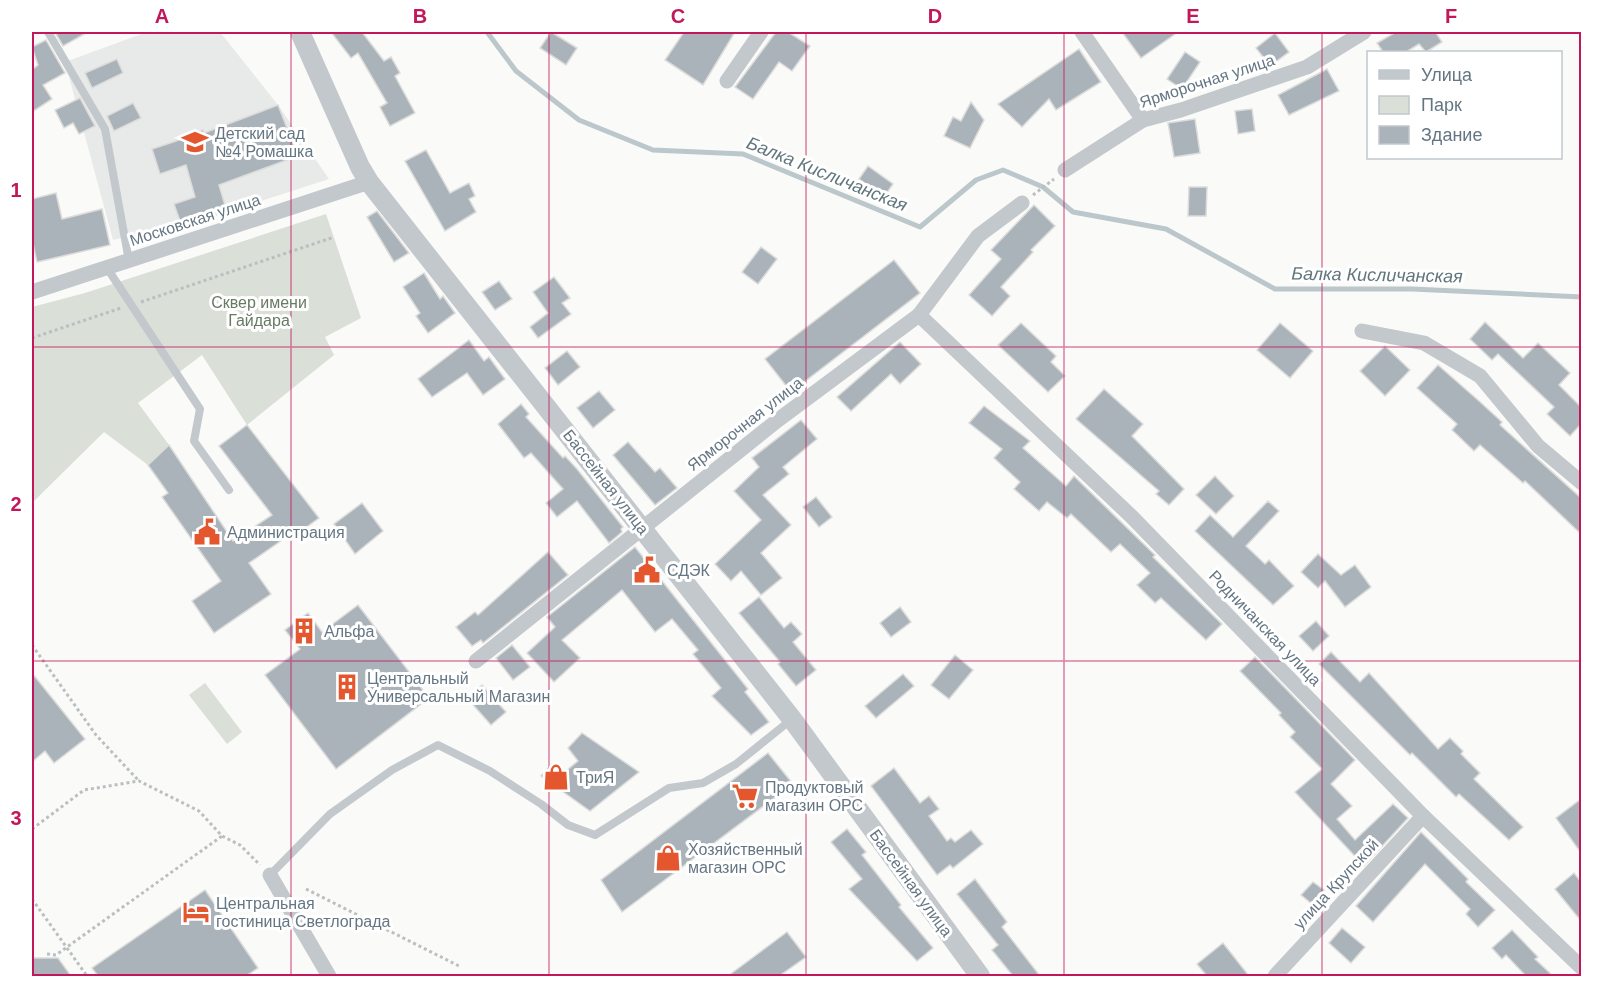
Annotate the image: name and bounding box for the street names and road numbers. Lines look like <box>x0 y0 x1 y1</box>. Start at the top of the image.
street label: Ярморочная улица <box>1137 51 1277 111</box>
street label: Московская улица <box>128 191 262 249</box>
street label: Ярморочная улица <box>684 374 806 474</box>
street label: Бассейная улица <box>560 426 652 538</box>
street label: Родничанская улица <box>1206 567 1324 689</box>
street label: Бассейная улица <box>866 826 956 940</box>
street label: улица Крупской <box>1290 836 1382 932</box>

